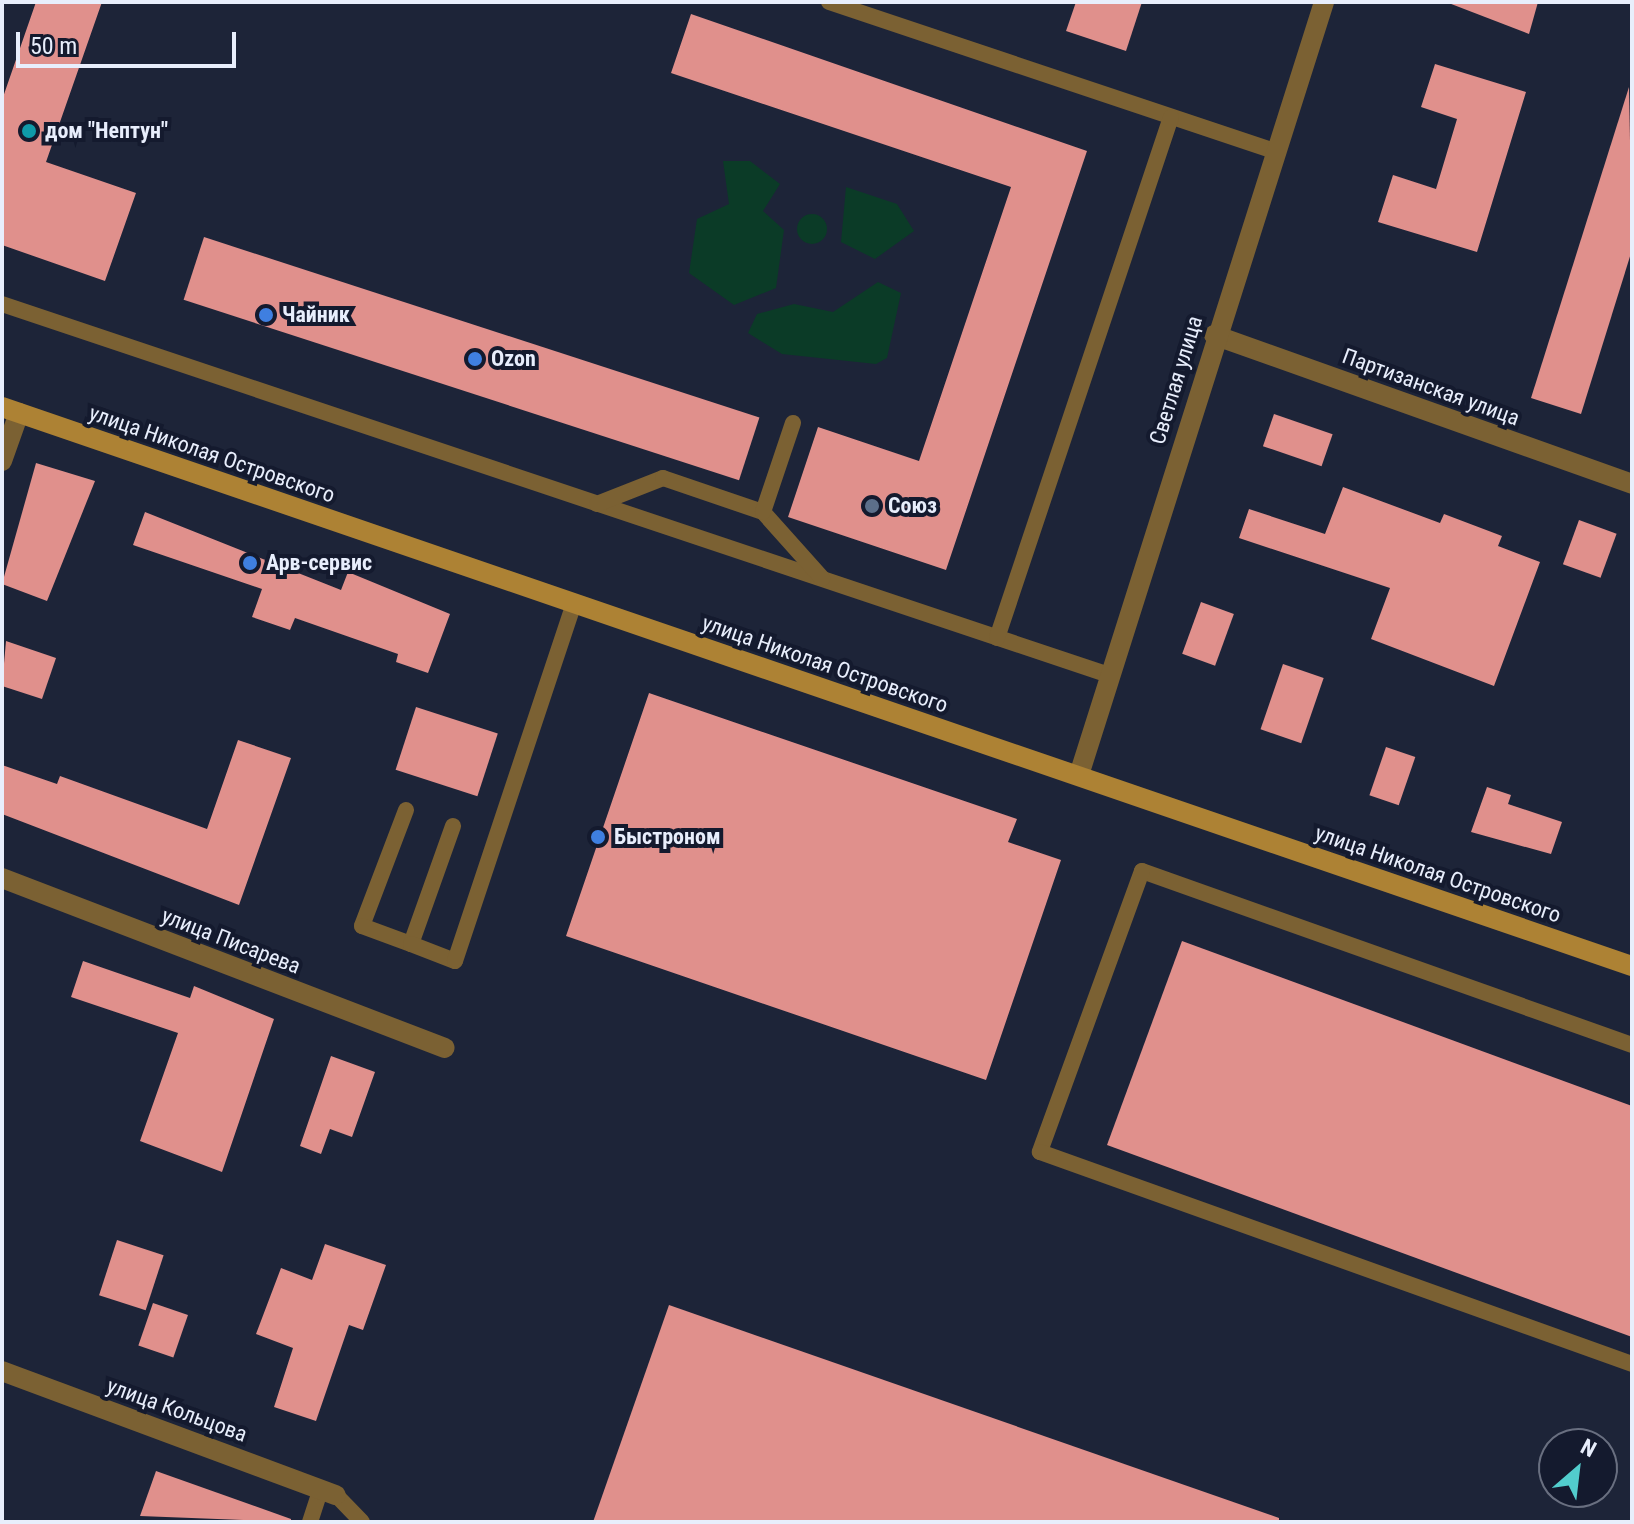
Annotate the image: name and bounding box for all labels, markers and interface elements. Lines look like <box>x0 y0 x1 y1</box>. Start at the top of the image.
scale bar <box>20 16 240 66</box>
text: 50 m <box>30 32 77 60</box>
place label: дом "Нептун" <box>45 118 168 144</box>
marker: дом "Нептун" <box>20 122 38 140</box>
place label: Чайник <box>282 302 350 328</box>
marker: Чайник <box>257 306 275 324</box>
street label: Светлая улица <box>1144 313 1208 447</box>
street label: Партизанская улица <box>1339 343 1523 431</box>
place label: Ozon <box>491 346 536 372</box>
marker: Ozon <box>466 350 484 368</box>
street label: улица Николая Островского <box>86 400 338 508</box>
place label: Союз <box>888 493 937 519</box>
marker: Союз <box>863 497 881 515</box>
place label: Арв-сервис <box>266 550 372 576</box>
marker: Арв-сервис <box>241 554 259 572</box>
street label: улица Николая Островского <box>699 610 951 718</box>
street label: улица Николая Островского <box>1312 820 1564 928</box>
place label: Быстроном <box>614 824 721 850</box>
marker: Быстроном <box>589 828 607 846</box>
street label: улица Писарева <box>158 902 304 980</box>
street label: улица Кольцова <box>103 1372 251 1448</box>
north arrow <box>1538 1428 1618 1508</box>
text: N <box>1577 1434 1600 1462</box>

